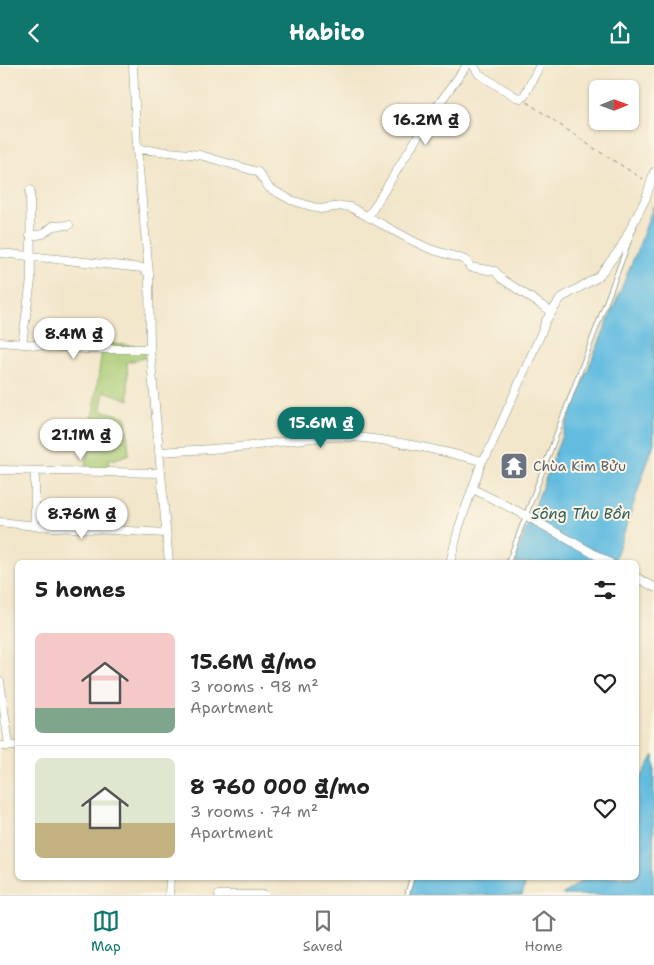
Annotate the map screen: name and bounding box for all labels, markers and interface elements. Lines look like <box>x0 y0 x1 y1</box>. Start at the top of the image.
text: Habito <box>289 18 365 47</box>
icon: back <box>20 19 48 47</box>
icon: share <box>606 19 634 47</box>
north arrow <box>589 80 639 130</box>
map controls <box>589 80 639 130</box>
pin: 16.2M ₫ <box>380 103 472 146</box>
text: 16.2M ₫ <box>393 109 459 130</box>
pin: 8.4M ₫ <box>33 317 115 360</box>
text: 8.4M ₫ <box>45 323 103 344</box>
pin: 15.6M ₫ <box>275 407 367 449</box>
text: 15.6M ₫ <box>288 412 354 433</box>
pin: 21.1M ₫ <box>35 419 127 461</box>
text: 21.1M ₫ <box>51 424 111 445</box>
temple icon: Chùa Kim Bửu <box>499 451 529 481</box>
place label: Chùa Kim Bửu <box>533 457 626 475</box>
pin: 8.76M ₫ <box>36 497 128 540</box>
text: 8.76M ₫ <box>48 503 116 524</box>
water label: Sông Thu Bồn <box>531 504 631 524</box>
text: 5 homes <box>35 576 126 604</box>
icon: filters <box>591 576 619 604</box>
text: 15.6M ₫/mo <box>190 648 317 676</box>
icon: home <box>75 653 135 713</box>
icon: heart <box>591 669 619 697</box>
text: 3 rooms · 98 m² <box>190 676 319 697</box>
text: Apartment <box>190 697 273 718</box>
text: 8 760 000 ₫/mo <box>190 773 370 801</box>
icon: home <box>75 778 135 838</box>
icon: heart <box>591 794 619 822</box>
text: 3 rooms · 74 m² <box>190 801 318 822</box>
text: Apartment <box>190 822 273 843</box>
tab: Map <box>91 907 121 955</box>
tab: Saved <box>303 907 343 955</box>
tab: Home <box>525 907 563 955</box>

